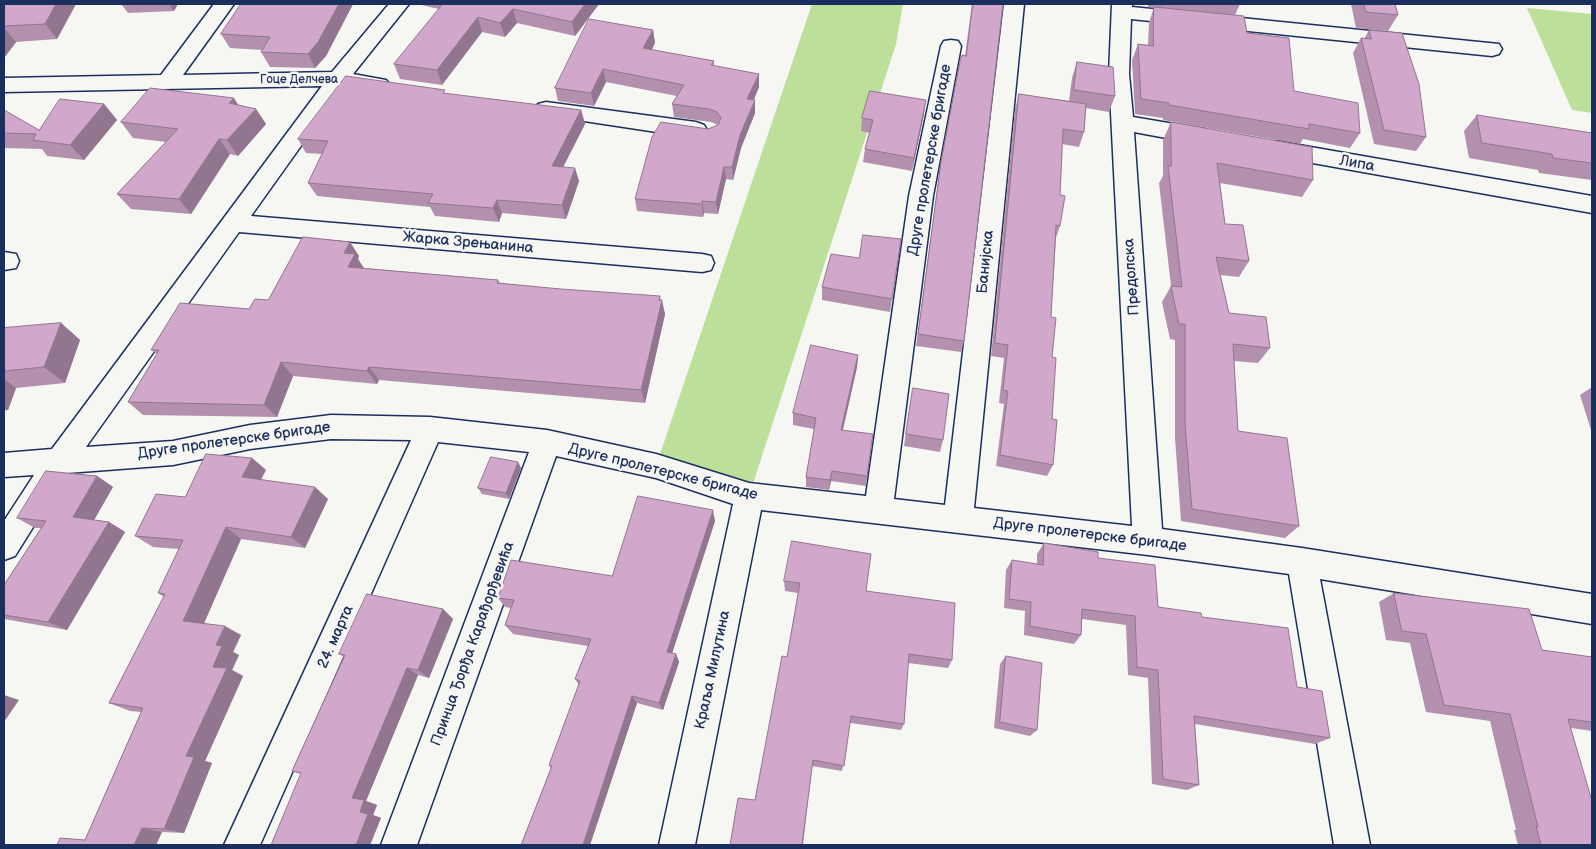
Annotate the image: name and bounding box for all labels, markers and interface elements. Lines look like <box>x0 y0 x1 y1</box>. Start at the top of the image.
street label: Друге пролетерске бригаде <box>904 63 956 257</box>
street label: Гоце Делчева <box>260 73 338 87</box>
street label: Липа <box>1338 152 1376 176</box>
street label: Жарка Зрењанина <box>402 228 534 258</box>
street label: Банијска <box>974 229 998 295</box>
street label: Предолска <box>1120 238 1144 316</box>
street label: Друге пролетерске бригаде <box>137 419 331 463</box>
street label: Друге пролетерске бригаде <box>567 440 759 504</box>
street label: Друге пролетерске бригаде <box>992 514 1188 556</box>
street label: Принца Ђорђа Карађорђевића <box>428 539 518 749</box>
street label: 24. марта <box>314 603 358 671</box>
street label: Краља Милутина <box>692 609 734 731</box>

